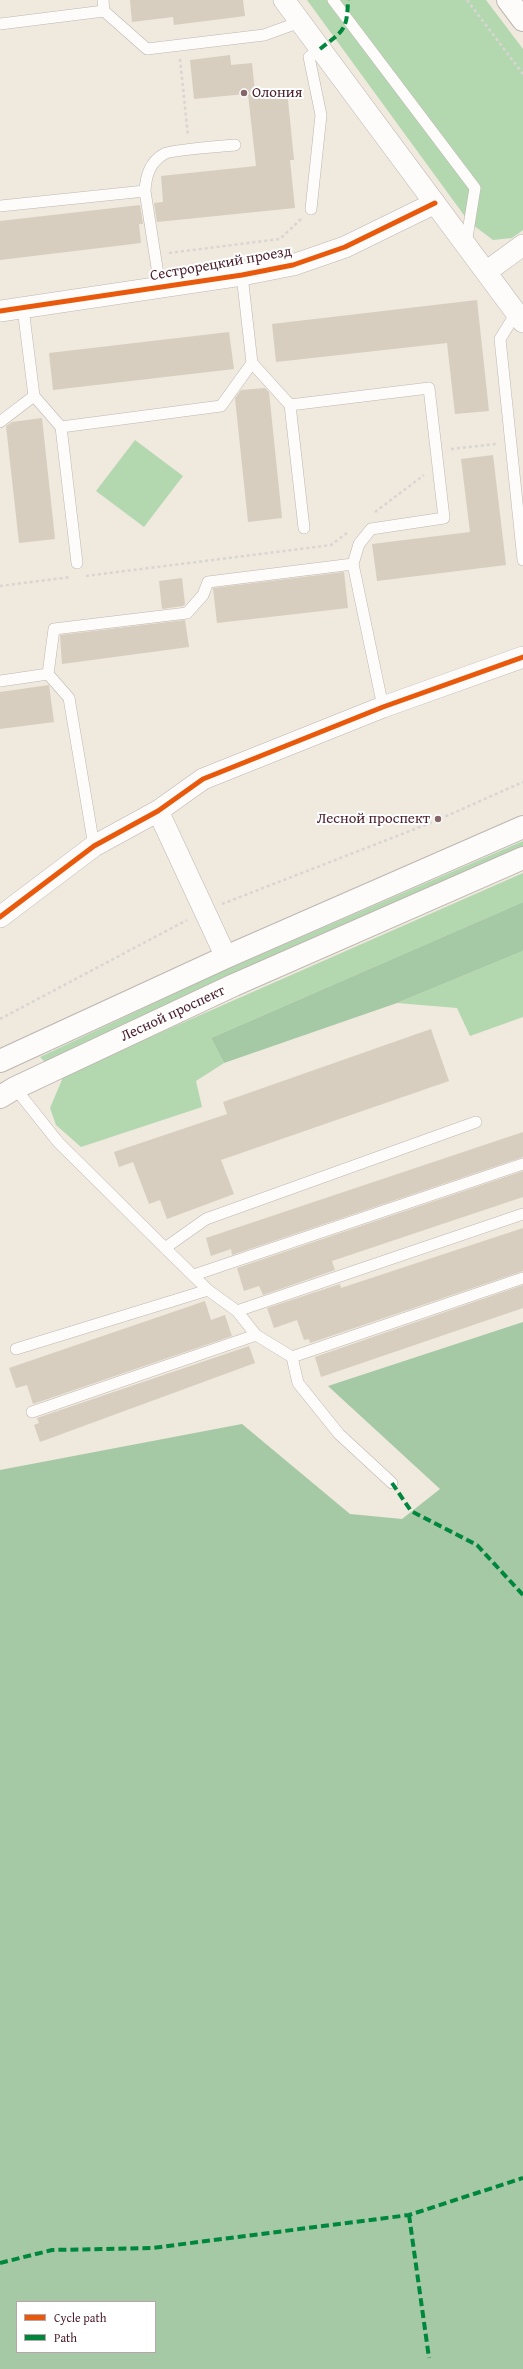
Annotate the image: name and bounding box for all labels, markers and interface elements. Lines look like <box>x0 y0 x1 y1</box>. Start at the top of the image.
place label: Олония <box>252 84 302 102</box>
marker: Олония <box>239 88 249 98</box>
street label: Сестрорецкий проезд <box>149 243 293 285</box>
place label: Лесной проспект <box>317 810 430 828</box>
marker: Лесной проспект <box>433 814 443 824</box>
street label: Лесной проспект <box>118 982 228 1046</box>
legend <box>16 2301 156 2353</box>
text: Cycle path <box>54 2309 106 2326</box>
text: Path <box>54 2329 77 2346</box>

